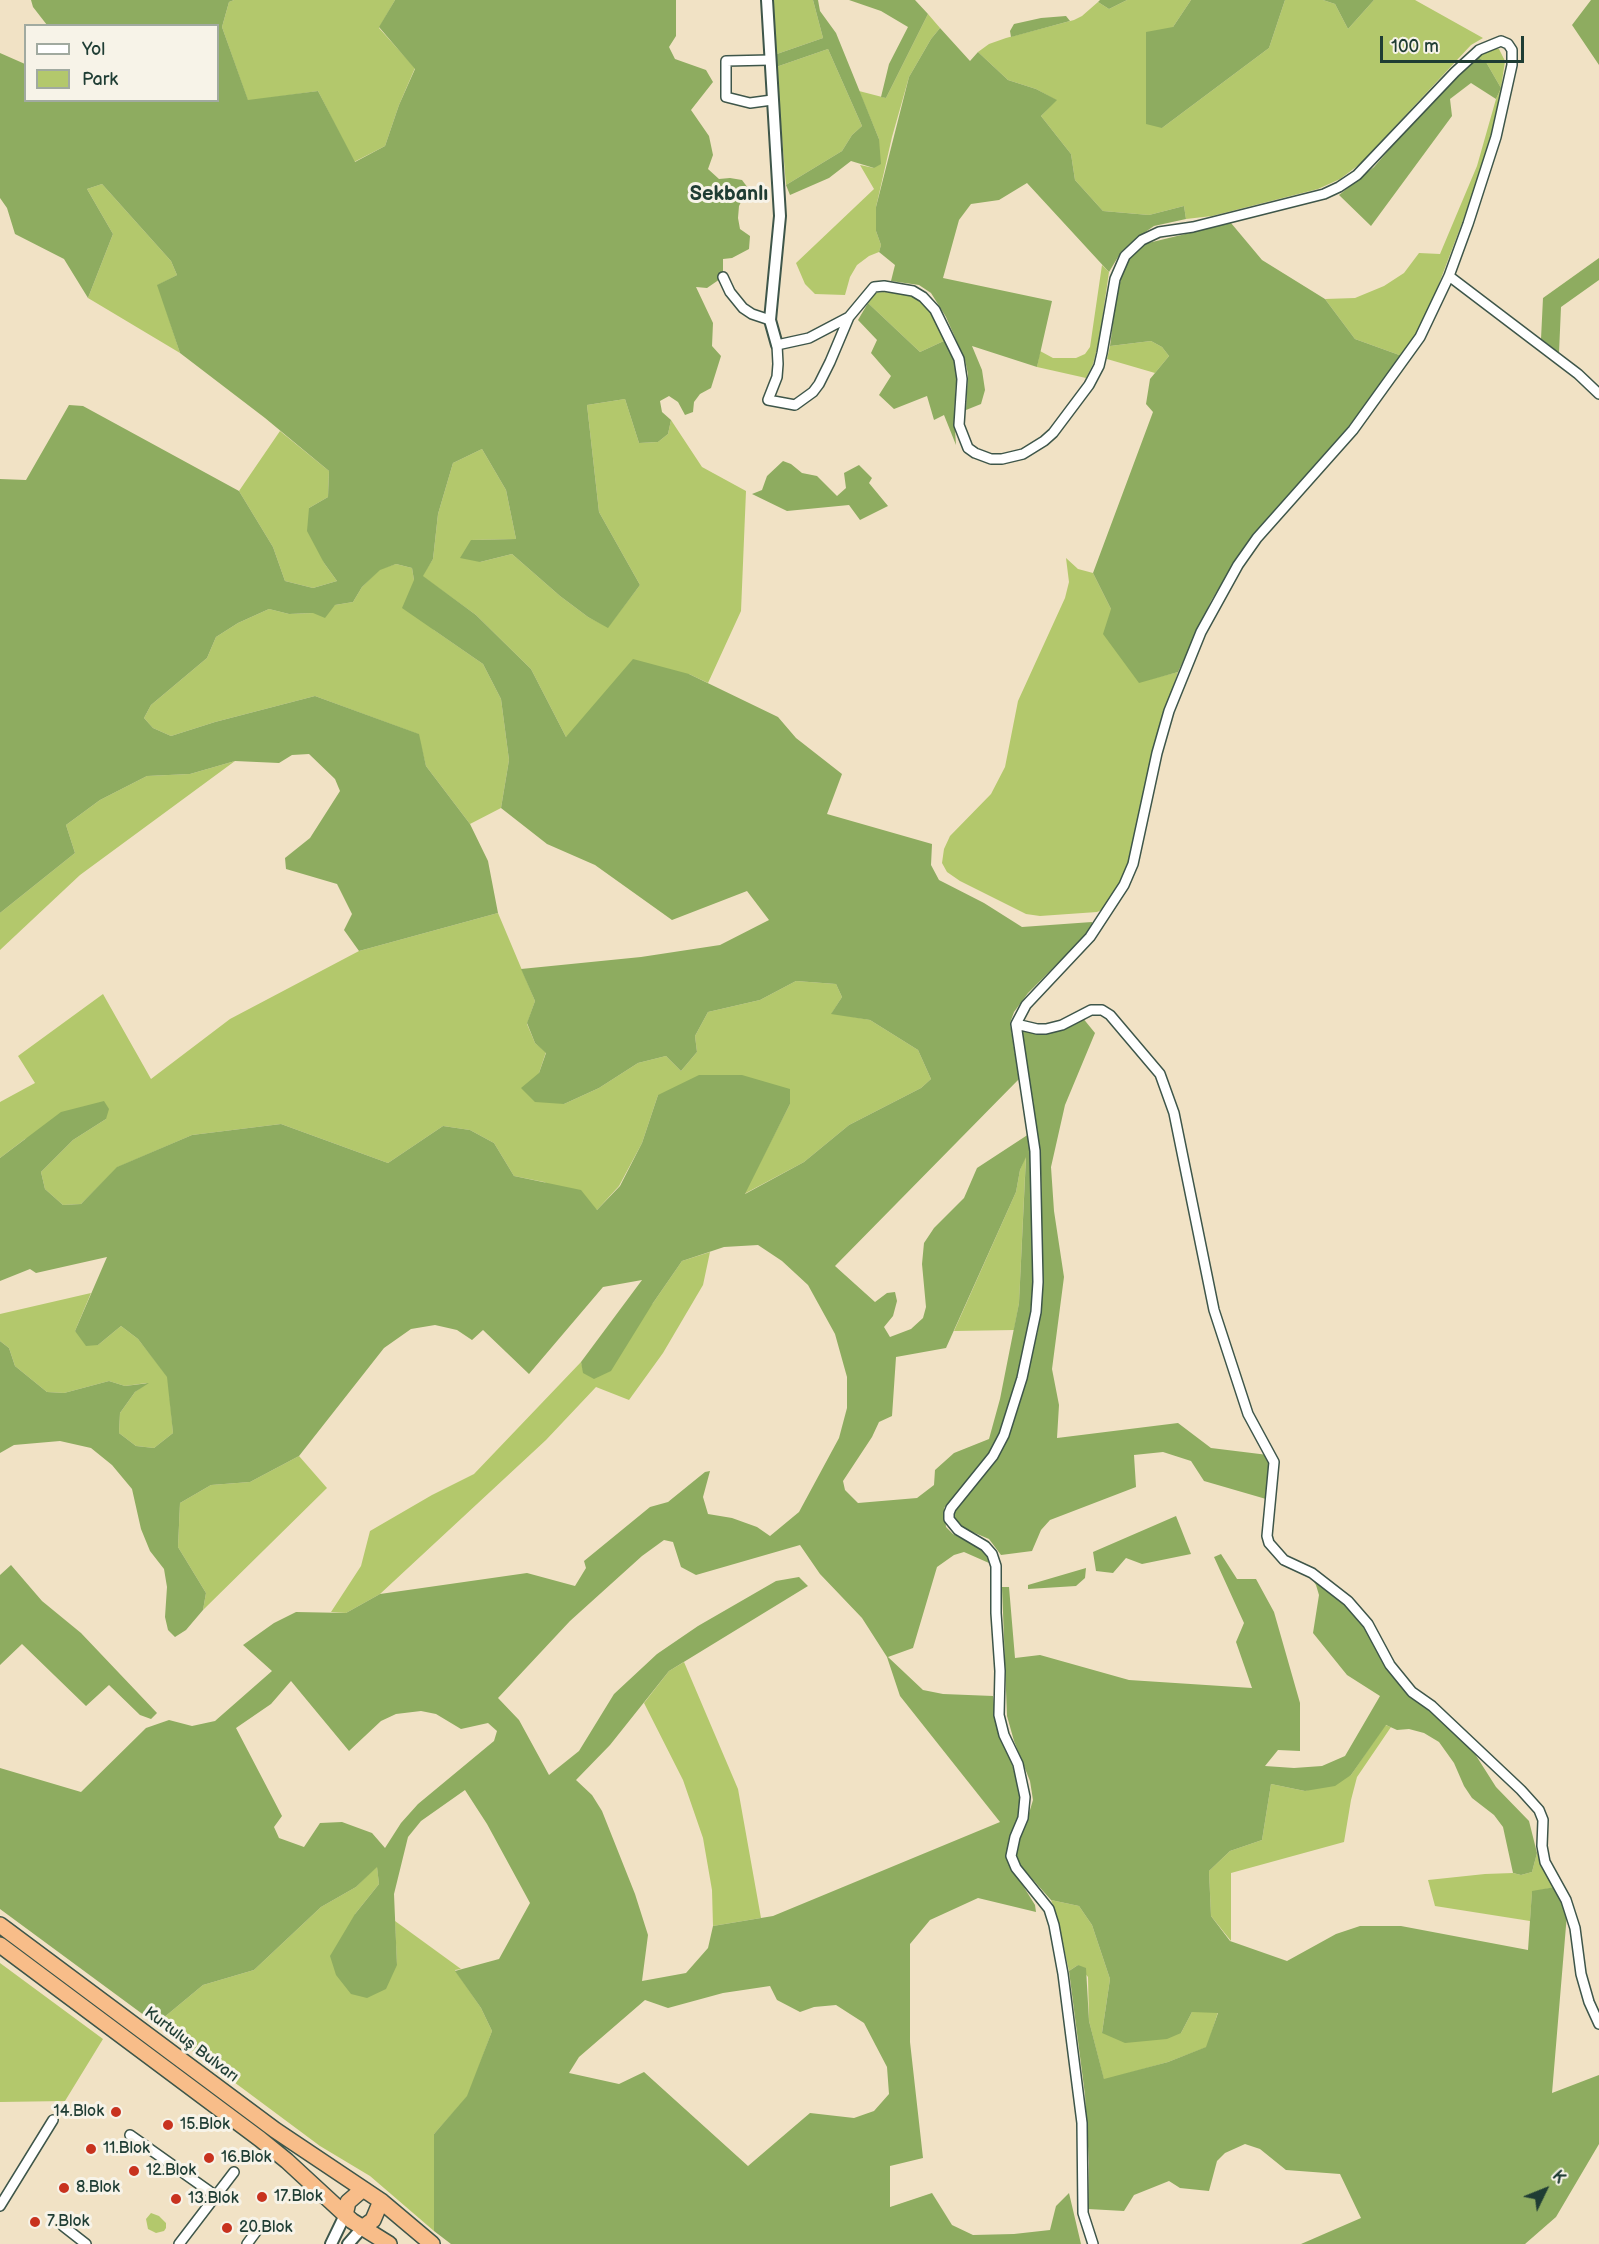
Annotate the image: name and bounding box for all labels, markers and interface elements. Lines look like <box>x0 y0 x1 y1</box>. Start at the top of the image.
legend <box>24 24 219 102</box>
scale bar <box>1383 24 1527 62</box>
text: 100 m <box>1391 36 1439 57</box>
text: Yol <box>82 39 105 60</box>
text: Park <box>82 69 118 90</box>
district label: Sekbanlı <box>690 183 768 207</box>
street label: Kurtuluş Bulvarı <box>140 2003 242 2087</box>
place label: 14.Blok <box>54 2102 104 2122</box>
marker: 14.Blok <box>109 2105 123 2119</box>
place label: 15.Blok <box>180 2115 230 2135</box>
marker: 15.Blok <box>161 2118 175 2132</box>
place label: 11.Blok <box>103 2139 150 2159</box>
marker: 11.Blok <box>84 2142 98 2156</box>
place label: 16.Blok <box>221 2148 271 2168</box>
marker: 16.Blok <box>202 2151 216 2165</box>
north arrow <box>1515 2160 1575 2220</box>
place label: 12.Blok <box>146 2161 196 2181</box>
marker: 12.Blok <box>127 2164 141 2178</box>
text: K <box>1548 2167 1569 2188</box>
place label: 8.Blok <box>76 2178 120 2198</box>
marker: 8.Blok <box>57 2181 71 2195</box>
place label: 17.Blok <box>274 2187 323 2207</box>
place label: 13.Blok <box>188 2189 238 2209</box>
marker: 17.Blok <box>255 2190 269 2204</box>
marker: 13.Blok <box>169 2192 183 2206</box>
place label: 7.Blok <box>47 2212 89 2232</box>
marker: 7.Blok <box>28 2215 42 2229</box>
place label: 20.Blok <box>239 2218 292 2238</box>
marker: 20.Blok <box>220 2221 234 2235</box>

